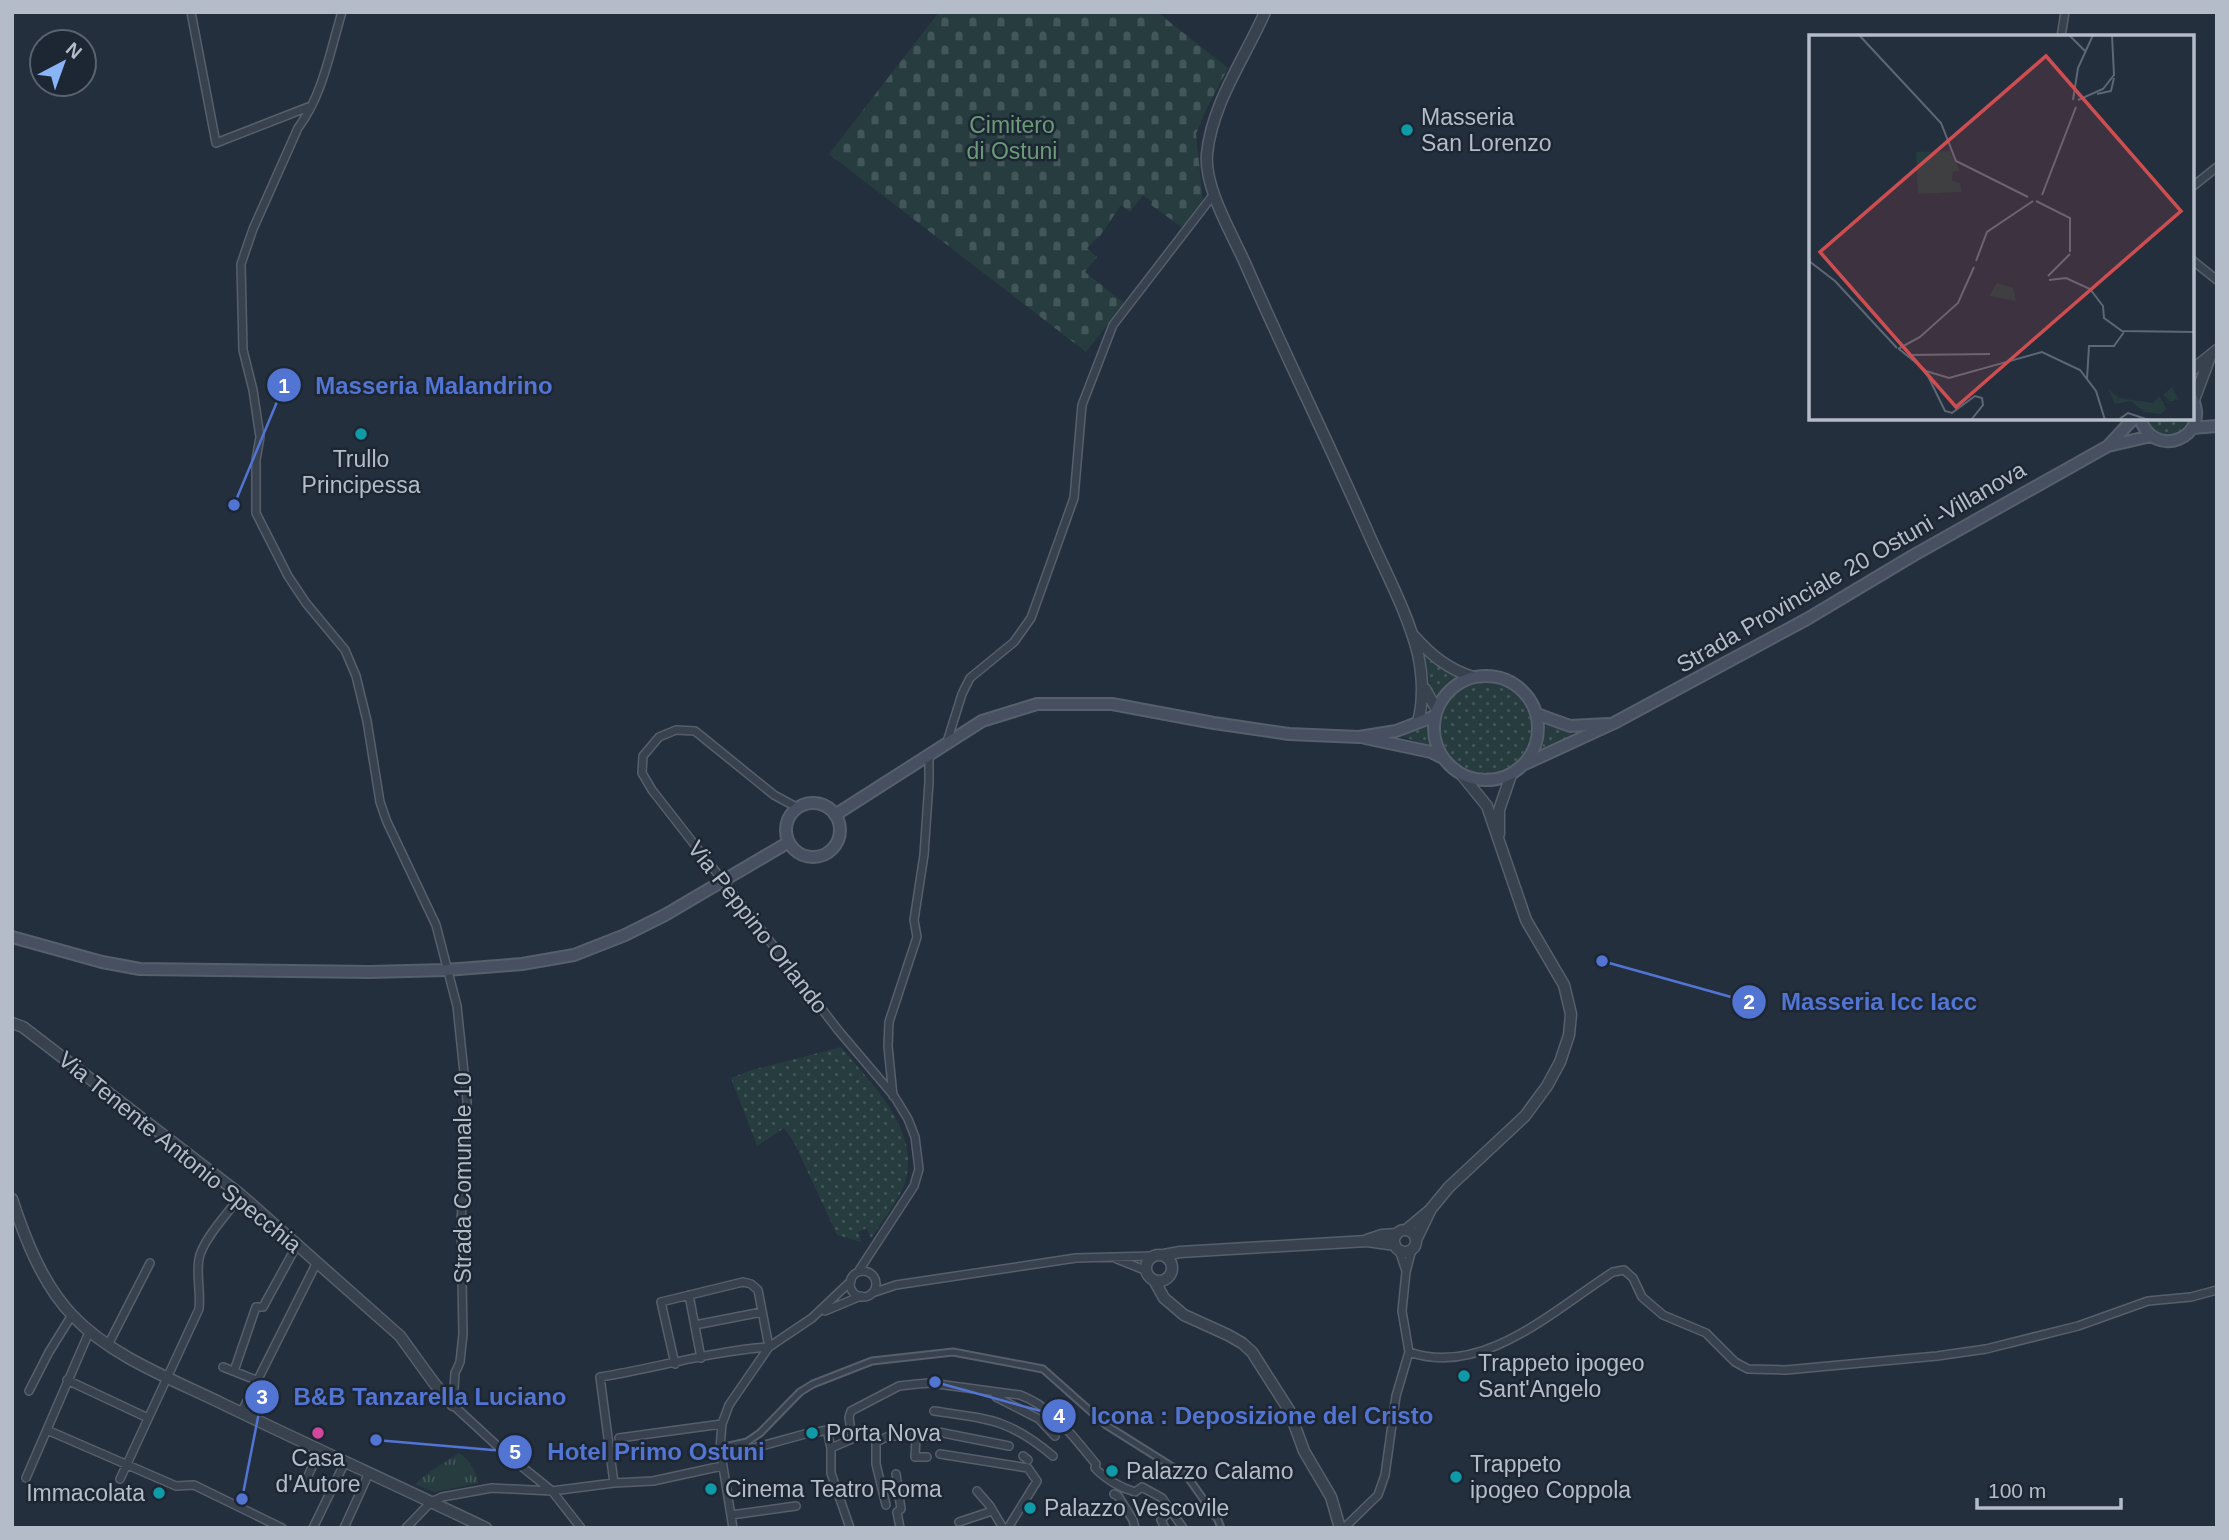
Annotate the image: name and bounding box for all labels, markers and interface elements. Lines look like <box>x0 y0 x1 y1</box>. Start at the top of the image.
north arrow <box>28 28 98 98</box>
inset map <box>1809 35 2194 420</box>
text: N <box>62 38 86 63</box>
place label: Masseria San Lorenzo <box>1421 104 1551 156</box>
park label: Cimitero di Ostuni <box>967 112 1057 164</box>
marker: Masseria San Lorenzo <box>1399 122 1415 138</box>
callout: Masseria Malandrino <box>266 363 566 408</box>
text: Masseria Malandrino <box>315 372 553 399</box>
text: 1 <box>278 374 290 397</box>
marker: Trullo Principessa <box>353 426 369 442</box>
place label: Trullo Principessa <box>302 446 421 498</box>
street label: Strada Provinciale 20 Ostuni -Villanova <box>1672 456 2030 678</box>
street label: Via Peppino Orlando <box>683 836 833 1018</box>
callout: Masseria Icc Iacc <box>1731 979 1991 1024</box>
text: Masseria Icc Iacc <box>1781 988 1977 1015</box>
text: 2 <box>1743 990 1755 1013</box>
street label: Via Tenente Antonio Specchia <box>53 1046 307 1258</box>
street label: Strada Comunale 10 <box>450 1073 476 1283</box>
place label: Trappeto ipogeo Sant'Angelo <box>1478 1350 1645 1402</box>
marker: Trappeto ipogeo Sant'Angelo <box>1456 1368 1472 1384</box>
callout: B&B Tanzarella Luciano <box>245 1374 581 1419</box>
text: B&B Tanzarella Luciano <box>294 1383 566 1410</box>
text: 3 <box>256 1385 268 1408</box>
callout: Icona : Deposizione del Cristo <box>1042 1393 1447 1438</box>
text: Icona : Deposizione del Cristo <box>1091 1402 1433 1429</box>
text: 4 <box>1053 1404 1065 1427</box>
place label: Porta Nova <box>826 1420 941 1446</box>
marker: Casa d'Autore <box>310 1425 326 1441</box>
marker: Porta Nova <box>804 1425 820 1441</box>
callout: Hotel Primo Ostuni <box>498 1429 778 1474</box>
text: Hotel Primo Ostuni <box>547 1438 765 1465</box>
text: 5 <box>509 1440 521 1463</box>
place label: Casa d'Autore <box>276 1445 360 1497</box>
place label: Trappeto ipogeo Coppola <box>1470 1451 1631 1503</box>
place label: Palazzo Calamo <box>1126 1458 1293 1484</box>
marker: Palazzo Calamo <box>1104 1463 1120 1479</box>
scale bar <box>1977 1466 2120 1510</box>
marker: Trappeto ipogeo Coppola <box>1448 1469 1464 1485</box>
place label: Cinema Teatro Roma <box>725 1476 942 1502</box>
text: 100 m <box>1988 1479 2046 1502</box>
place label: Immacolata <box>26 1480 145 1506</box>
marker: Cinema Teatro Roma <box>703 1481 719 1497</box>
marker: Immacolata <box>151 1485 167 1501</box>
place label: Palazzo Vescovile <box>1044 1495 1229 1521</box>
marker: Palazzo Vescovile <box>1022 1500 1038 1516</box>

